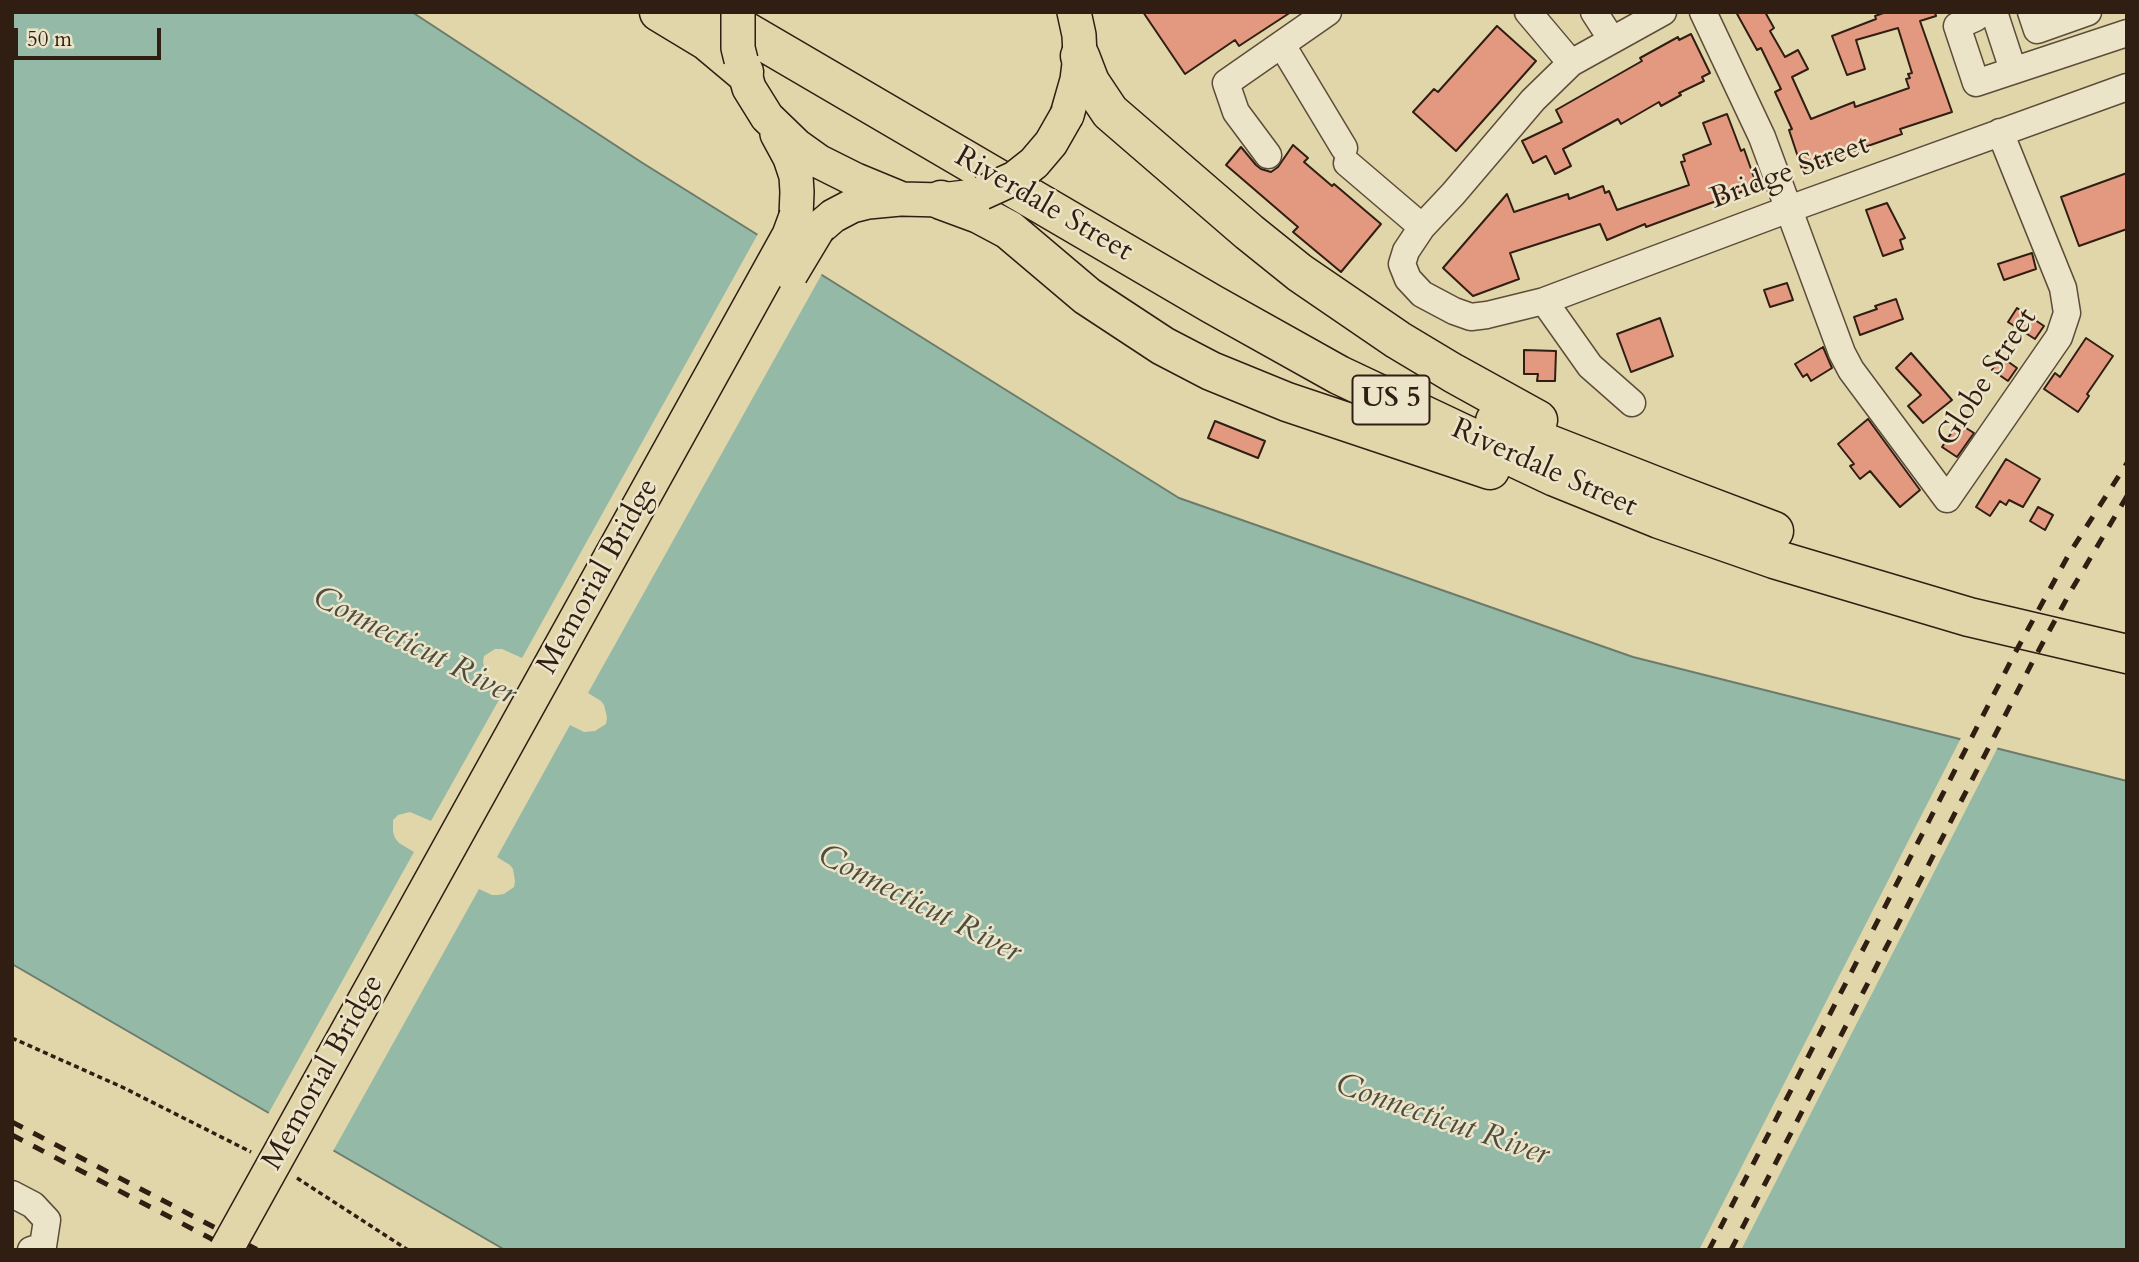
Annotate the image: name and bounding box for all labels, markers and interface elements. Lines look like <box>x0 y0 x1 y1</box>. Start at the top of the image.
scale bar <box>18 14 164 58</box>
text: 50 m <box>27 25 72 54</box>
street label: Bridge Street <box>1706 128 1874 218</box>
street label: Riverdale Street <box>948 140 1138 270</box>
street label: Globe Street <box>1930 302 2046 454</box>
road number: US 5 <box>1352 376 1430 424</box>
street label: Riverdale Street <box>1446 412 1642 526</box>
street label: Memorial Bridge <box>530 473 668 681</box>
water label: Connecticut River <box>306 579 522 715</box>
water label: Connecticut River <box>811 837 1027 973</box>
street label: Memorial Bridge <box>255 969 393 1177</box>
water label: Connecticut River <box>1330 1066 1554 1176</box>

